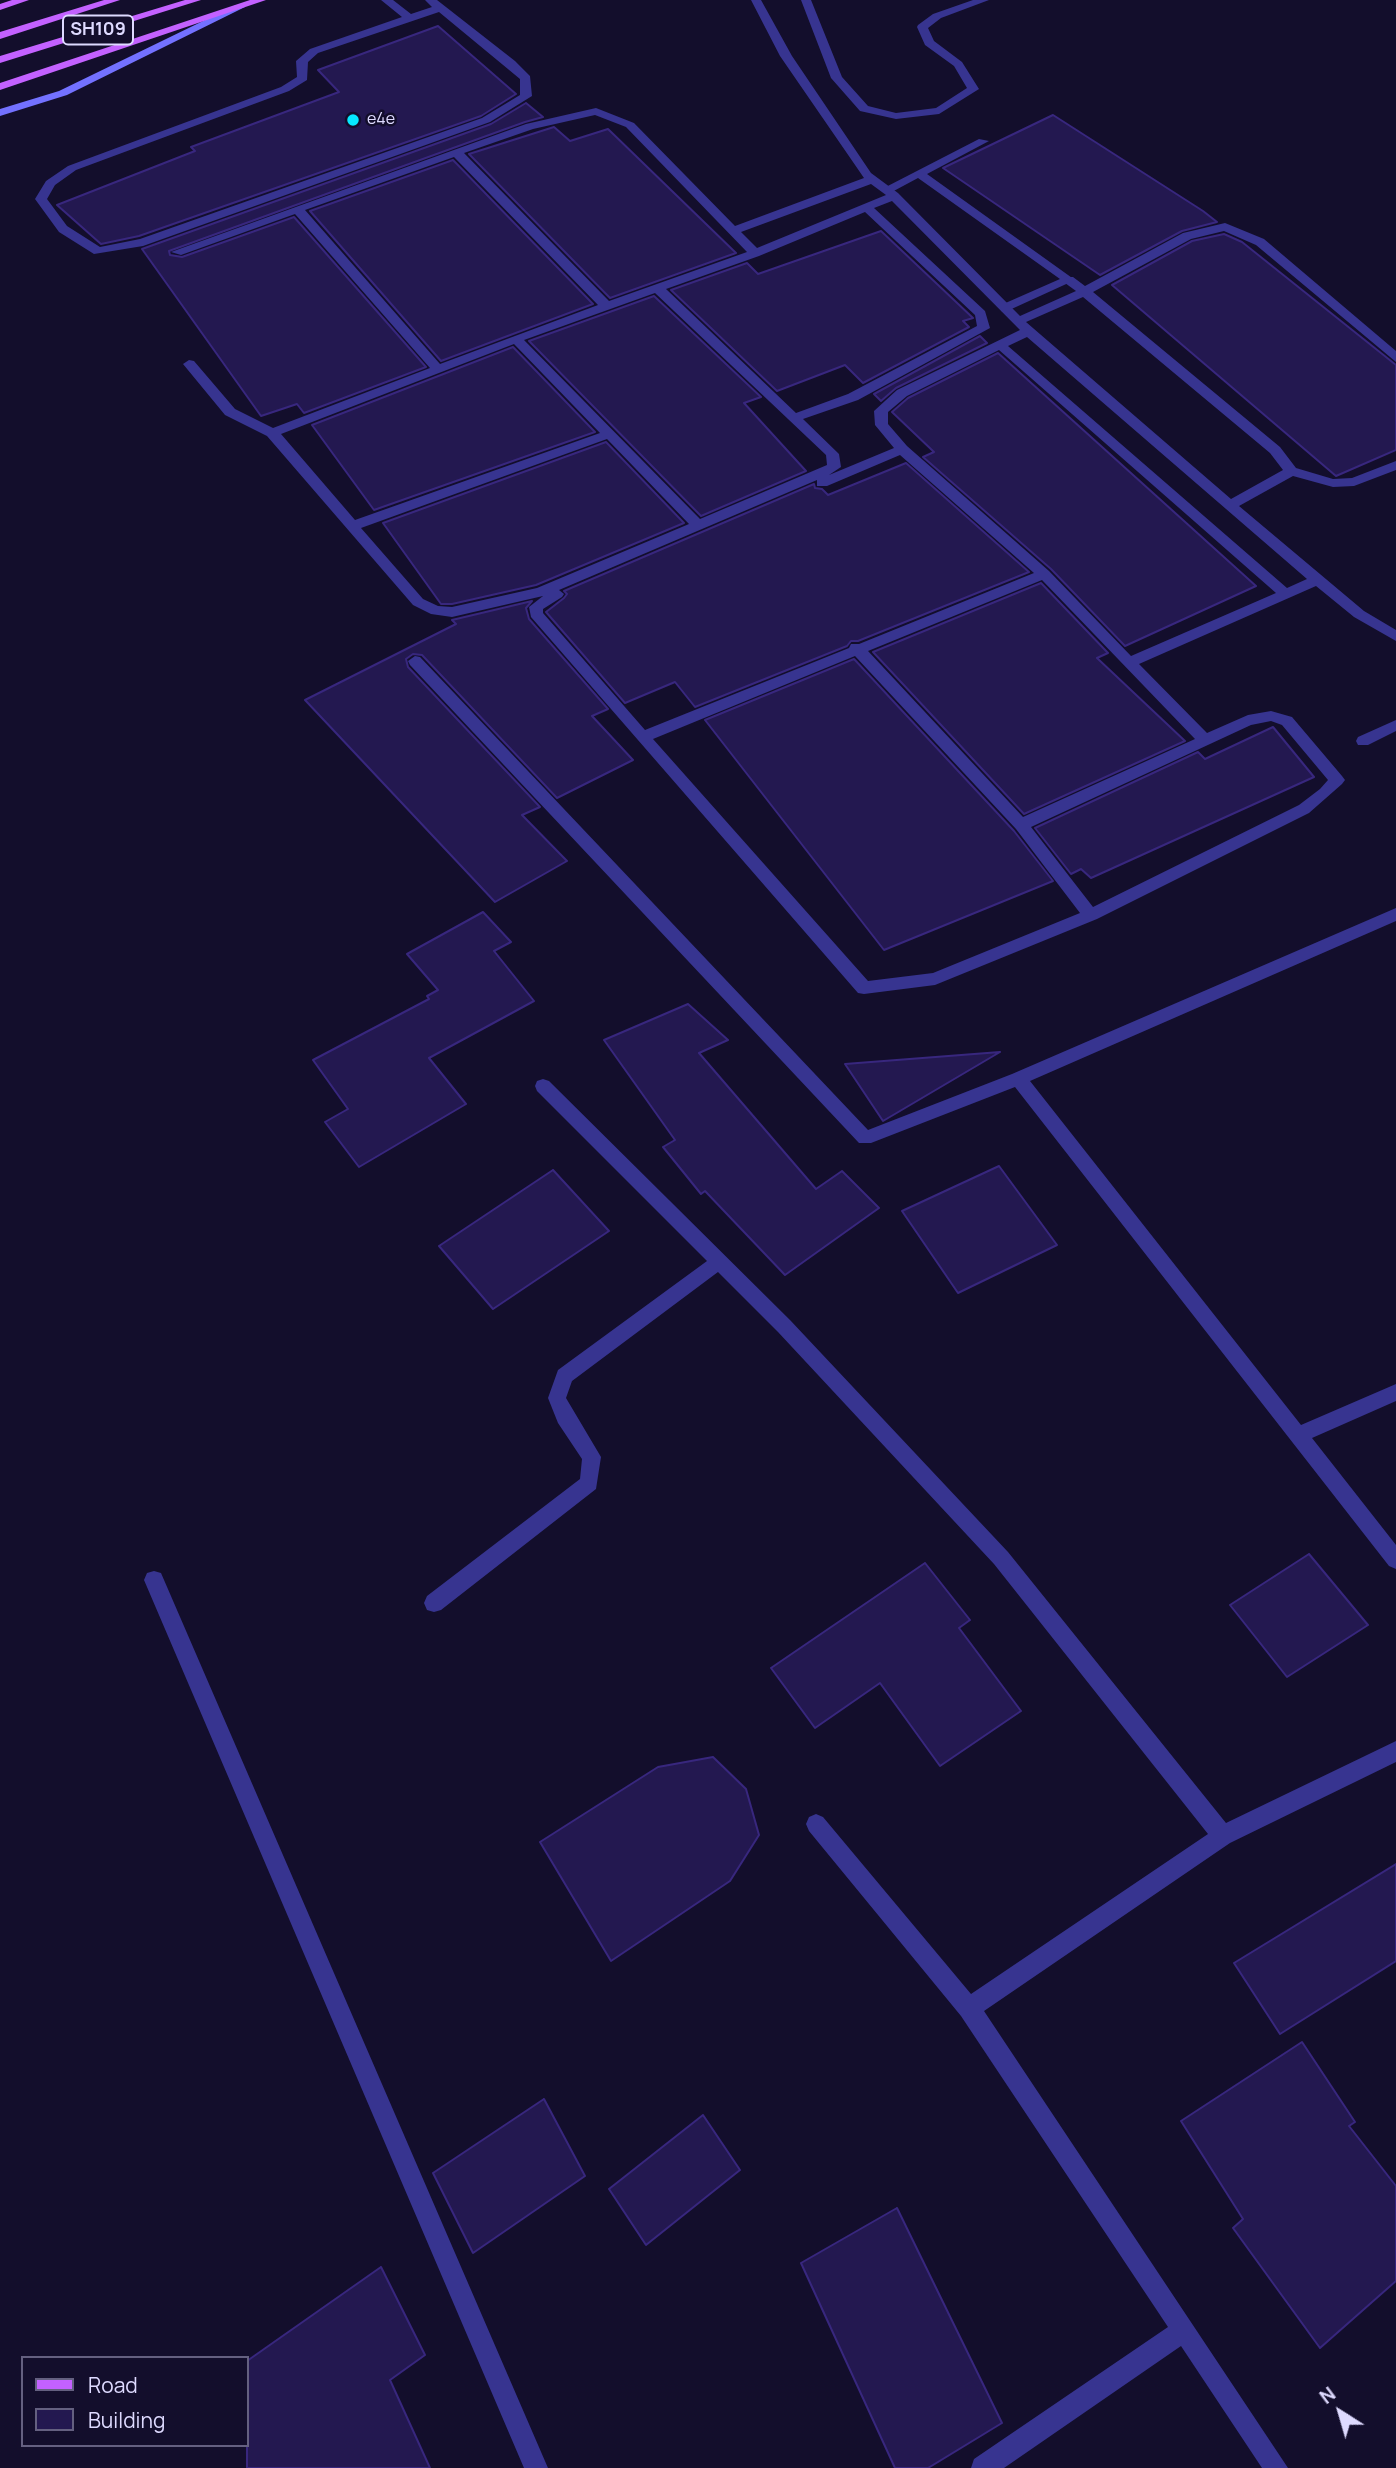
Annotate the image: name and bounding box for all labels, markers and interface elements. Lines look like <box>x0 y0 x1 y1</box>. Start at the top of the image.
road number: SH109 <box>63 15 133 44</box>
place label: e4e <box>367 110 395 130</box>
marker: e4e <box>345 112 361 128</box>
legend <box>21 2356 248 2447</box>
text: Road <box>88 2371 138 2399</box>
north arrow <box>1305 2377 1375 2447</box>
text: N <box>1314 2381 1341 2410</box>
text: Building <box>88 2406 165 2434</box>

